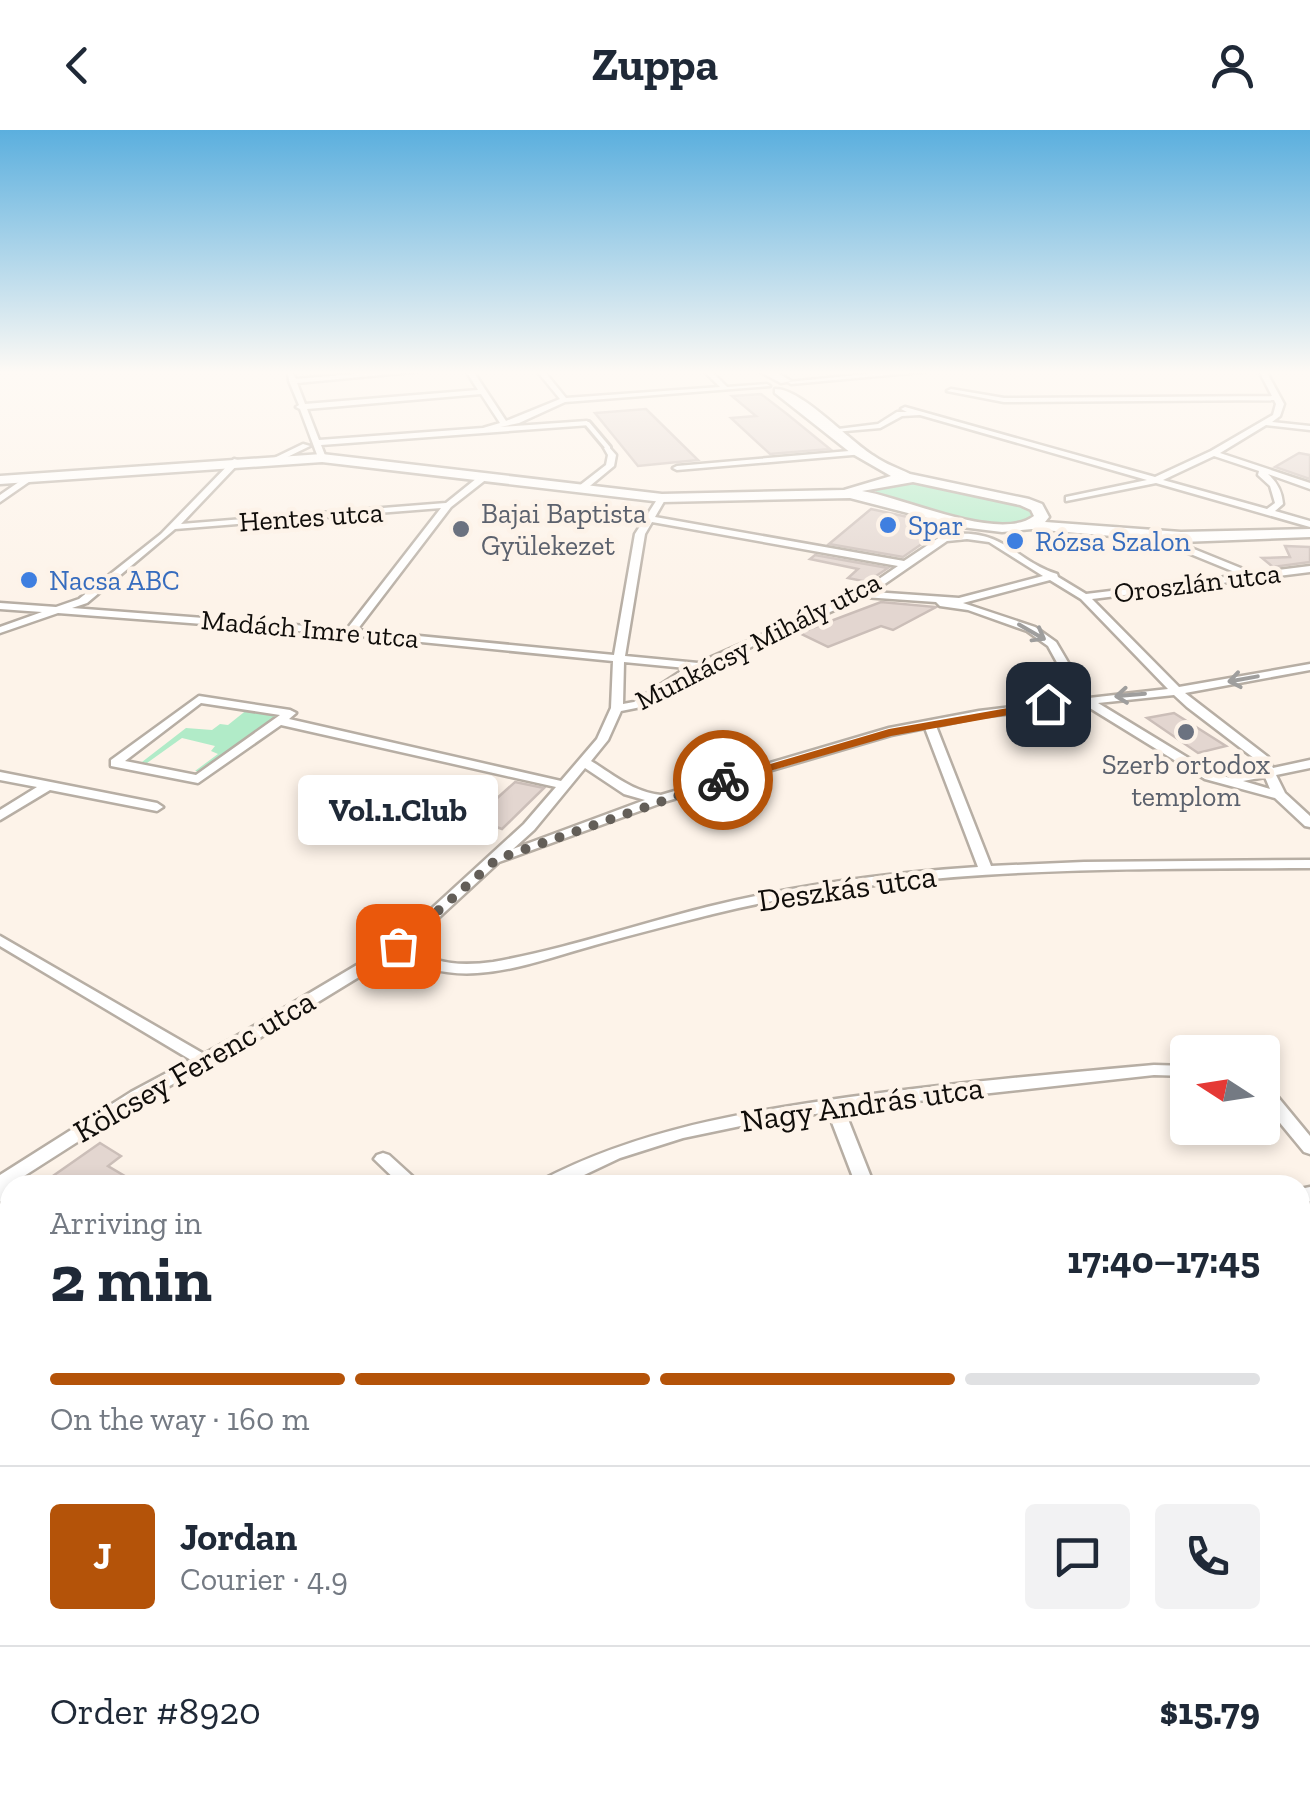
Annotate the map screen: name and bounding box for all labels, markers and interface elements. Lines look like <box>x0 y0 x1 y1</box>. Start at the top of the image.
icon: back <box>50 38 105 93</box>
text: Zuppa <box>592 38 718 92</box>
icon: person <box>1205 38 1260 93</box>
street label: Hentes utca <box>238 495 385 538</box>
place label: Bajai Baptista Gyülekezet <box>481 497 647 562</box>
place label: Spar <box>908 509 964 542</box>
marker: Spar <box>877 514 899 536</box>
marker: Bajai Baptista Gyülekezet <box>450 518 472 540</box>
place label: Rózsa Szalon <box>1035 525 1191 558</box>
marker: Rózsa Szalon <box>1004 530 1026 552</box>
street label: Oroszlán utca <box>1112 556 1283 610</box>
place label: Nacsa ABC <box>49 564 180 597</box>
street label: Munkácsy Mihály utca <box>630 565 886 717</box>
marker: Nacsa ABC <box>18 569 40 591</box>
street label: Madách Imre utca <box>200 603 421 655</box>
one-way arrow <box>1017 622 1046 642</box>
pin <box>1006 662 1091 747</box>
one-way arrow <box>1227 670 1260 689</box>
icon: home <box>1021 677 1076 732</box>
one-way arrow <box>1114 686 1146 705</box>
marker: Szerb ortodox templom <box>1175 721 1197 743</box>
courier <box>673 730 773 830</box>
place label: Szerb ortodox templom <box>1102 748 1270 813</box>
icon: bike <box>696 753 751 808</box>
callout: Vol.1.Club <box>298 776 498 846</box>
text: Vol.1.Club <box>329 791 467 829</box>
street label: Deszkás utca <box>755 857 939 919</box>
pin <box>356 904 441 989</box>
icon: bag <box>371 919 426 974</box>
street label: Kölcsey Ferenc utca <box>67 982 321 1150</box>
north arrow <box>1170 1035 1280 1145</box>
map controls <box>1170 1035 1280 1145</box>
street label: Nagy András utca <box>738 1068 986 1140</box>
text: Arriving in <box>50 1204 202 1242</box>
text: 17:40–17:45 <box>1067 1237 1260 1283</box>
text: 2 min <box>50 1240 212 1318</box>
text: On the way · 160 m <box>50 1400 309 1438</box>
button: chat <box>1025 1504 1130 1609</box>
button: phone <box>1155 1504 1260 1609</box>
text: Jordan <box>180 1514 297 1560</box>
text: J <box>93 1533 112 1579</box>
text: Courier · 4.9 <box>180 1560 348 1598</box>
text: Order #8920 <box>50 1688 261 1734</box>
text: $15.79 <box>1159 1688 1260 1734</box>

